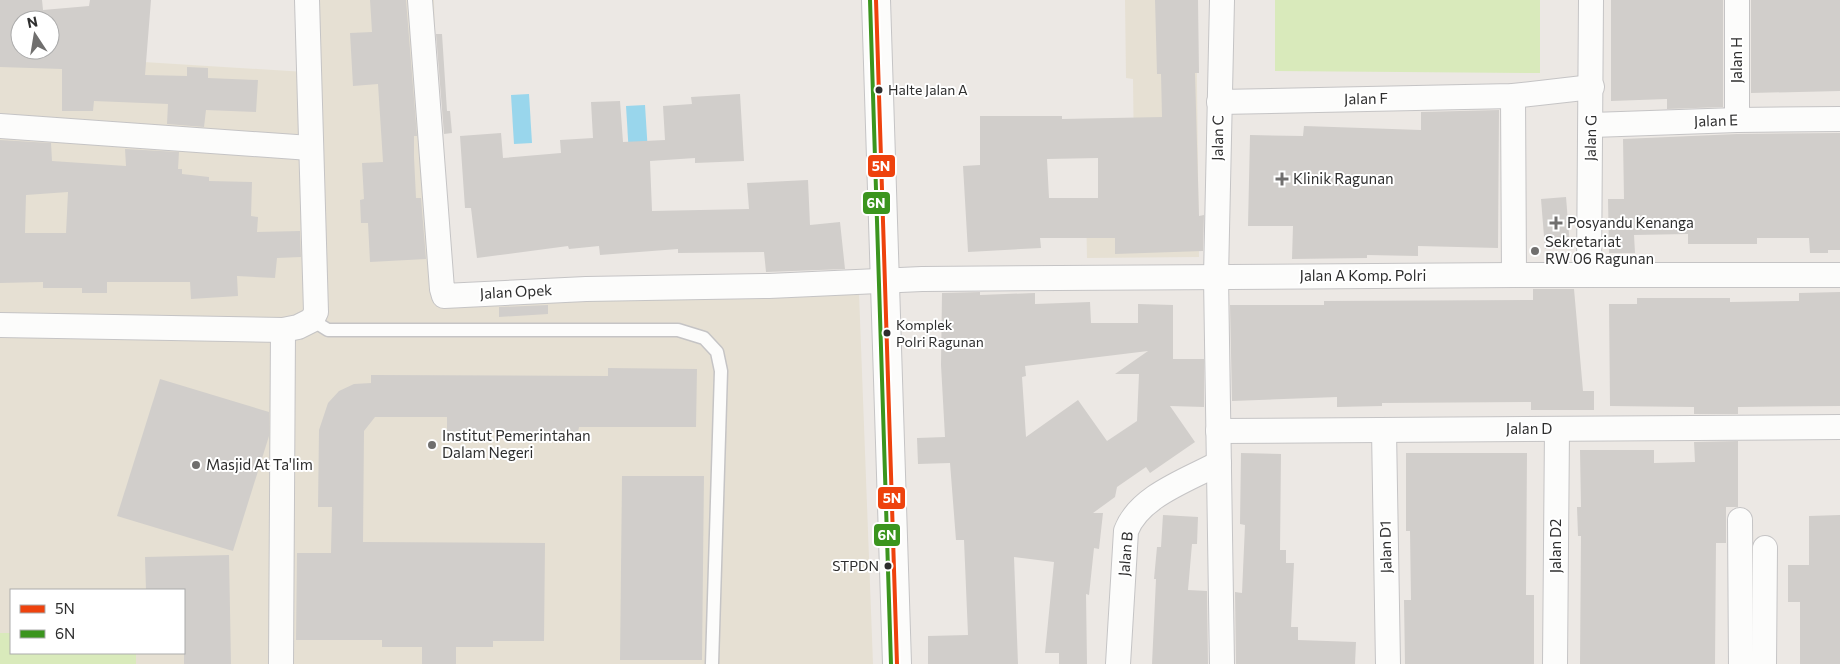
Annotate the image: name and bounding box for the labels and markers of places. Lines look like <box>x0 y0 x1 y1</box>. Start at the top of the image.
place label: Halte Jalan A <box>888 81 968 98</box>
marker: Halte Jalan A <box>874 85 884 95</box>
place label: Klinik Ragunan <box>1293 169 1394 187</box>
marker: Klinik Ragunan <box>1275 172 1289 186</box>
place label: Posyandu Kenanga <box>1567 213 1694 231</box>
marker: Posyandu Kenanga <box>1549 216 1563 230</box>
place label: Sekretariat RW 06 Ragunan <box>1545 232 1654 267</box>
marker: Sekretariat RW 06 Ragunan <box>1529 245 1541 257</box>
place label: Komplek Polri Ragunan <box>896 316 984 350</box>
marker: Komplek Polri Ragunan <box>882 328 892 338</box>
place label: Institut Pemerintahan Dalam Negeri <box>442 426 591 461</box>
marker: Institut Pemerintahan Dalam Negeri <box>426 439 438 451</box>
place label: Masjid At Ta'lim <box>206 455 313 473</box>
marker: Masjid At Ta'lim <box>190 459 202 471</box>
place label: STPDN <box>832 557 879 574</box>
marker: STPDN <box>883 561 893 571</box>

